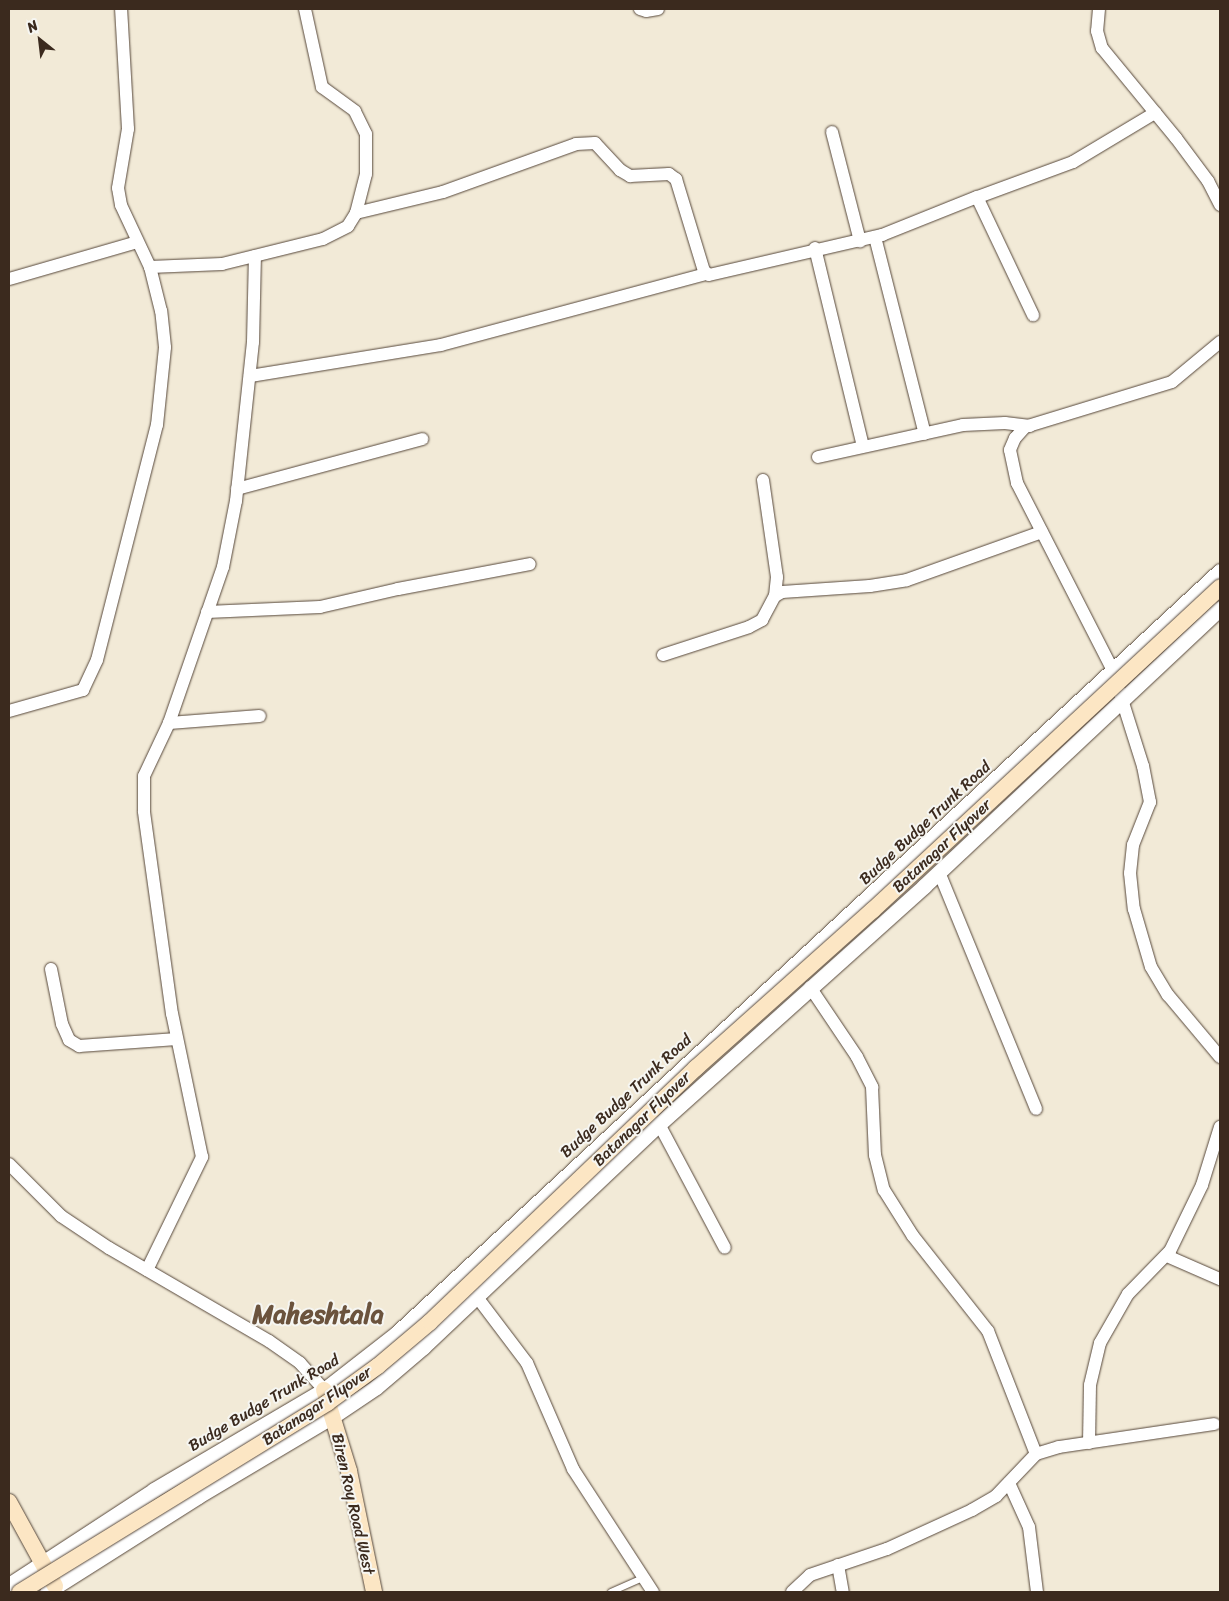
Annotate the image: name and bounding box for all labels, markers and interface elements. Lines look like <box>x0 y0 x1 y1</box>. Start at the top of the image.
text: N <box>22 13 43 40</box>
north arrow <box>15 15 65 65</box>
street label: Budge Budge Trunk Road <box>855 757 995 889</box>
street label: Batanagar Flyover <box>888 795 996 897</box>
street label: Budge Budge Trunk Road <box>556 1030 696 1162</box>
street label: Batanagar Flyover <box>589 1067 695 1171</box>
district label: Maheshtala <box>252 1299 384 1331</box>
street label: Budge Budge Trunk Road <box>185 1350 343 1456</box>
street label: Batanagar Flyover <box>258 1362 376 1450</box>
street label: Biren Roy Road West <box>327 1431 379 1577</box>

